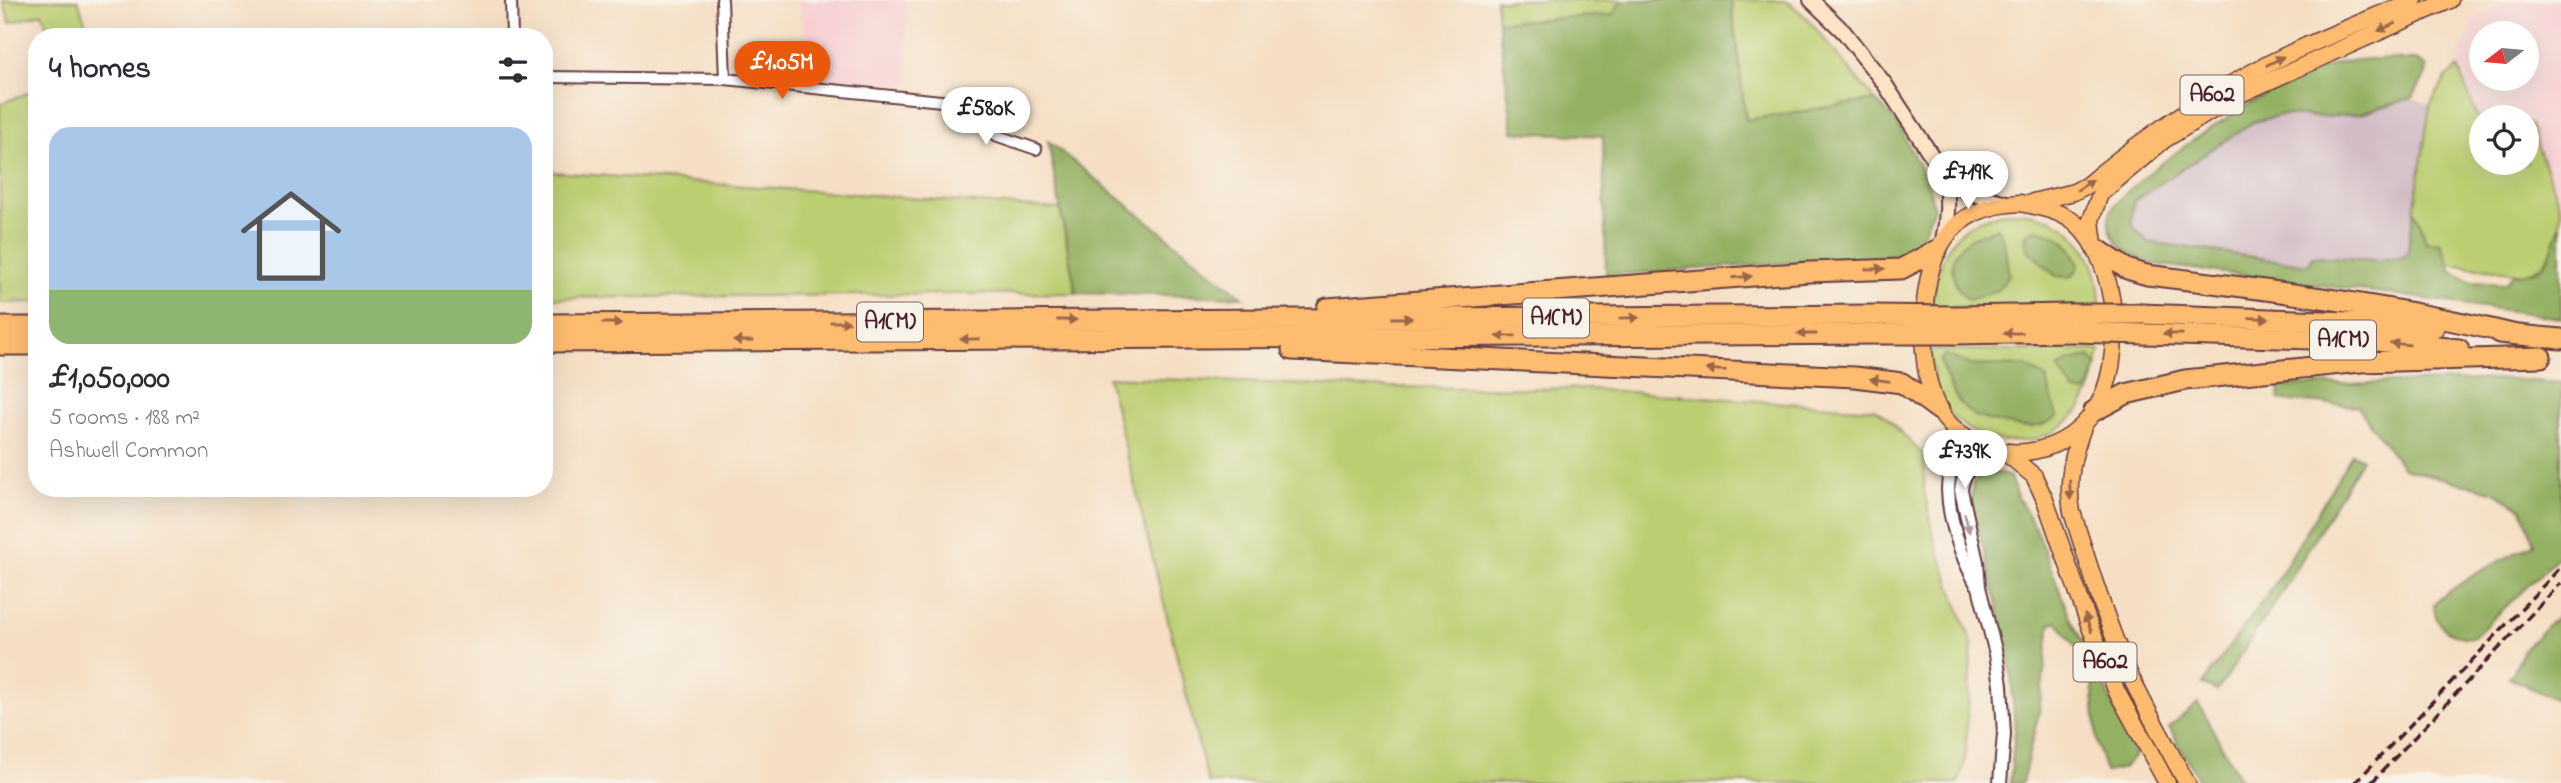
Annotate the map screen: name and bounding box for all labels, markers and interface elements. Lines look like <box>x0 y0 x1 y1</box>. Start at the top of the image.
one-way arrow <box>2377 21 2397 33</box>
north arrow <box>2469 21 2539 91</box>
map controls <box>2469 21 2539 175</box>
pin: £1.05M <box>725 42 839 101</box>
text: £1.05M <box>750 47 814 80</box>
text: 4 homes <box>49 48 151 92</box>
icon: filters <box>494 51 532 89</box>
one-way arrow <box>2265 56 2285 67</box>
road number: A602 <box>2180 76 2244 114</box>
pin: £580K <box>937 88 1035 147</box>
text: £580K <box>957 93 1015 126</box>
button: locate <box>2469 105 2539 175</box>
pin: £719K <box>1919 152 2017 211</box>
text: £719K <box>1943 157 1993 190</box>
icon: home <box>228 173 354 299</box>
one-way arrow <box>2076 178 2094 192</box>
one-way arrow <box>1864 263 1886 275</box>
one-way arrow <box>1731 271 1753 282</box>
road number: A1(M) <box>1523 298 1589 338</box>
road number: A1(M) <box>857 302 923 342</box>
one-way arrow <box>1391 312 1413 324</box>
one-way arrow <box>1618 312 1640 323</box>
one-way arrow <box>2248 312 2270 323</box>
one-way arrow <box>1057 314 1079 326</box>
one-way arrow <box>829 316 851 328</box>
one-way arrow <box>602 317 624 329</box>
road number: A1(M) <box>2310 320 2376 360</box>
one-way arrow <box>2001 327 2023 339</box>
one-way arrow <box>1796 328 1818 340</box>
one-way arrow <box>2162 328 2184 340</box>
one-way arrow <box>1495 330 1517 342</box>
one-way arrow <box>959 333 981 345</box>
one-way arrow <box>731 335 753 347</box>
one-way arrow <box>2389 338 2411 349</box>
text: £1,050,000 <box>49 358 170 402</box>
one-way arrow <box>1705 365 1727 376</box>
one-way arrow <box>1869 374 1891 385</box>
text: 5 rooms · 188 m² <box>49 402 200 435</box>
pin: £739K <box>1916 430 2014 490</box>
text: Ashwell Common <box>49 435 208 468</box>
text: £739K <box>1939 436 1991 469</box>
one-way arrow <box>2064 479 2075 501</box>
one-way arrow <box>1962 512 1973 534</box>
one-way arrow <box>2083 612 2094 633</box>
road number: A602 <box>2074 642 2136 682</box>

